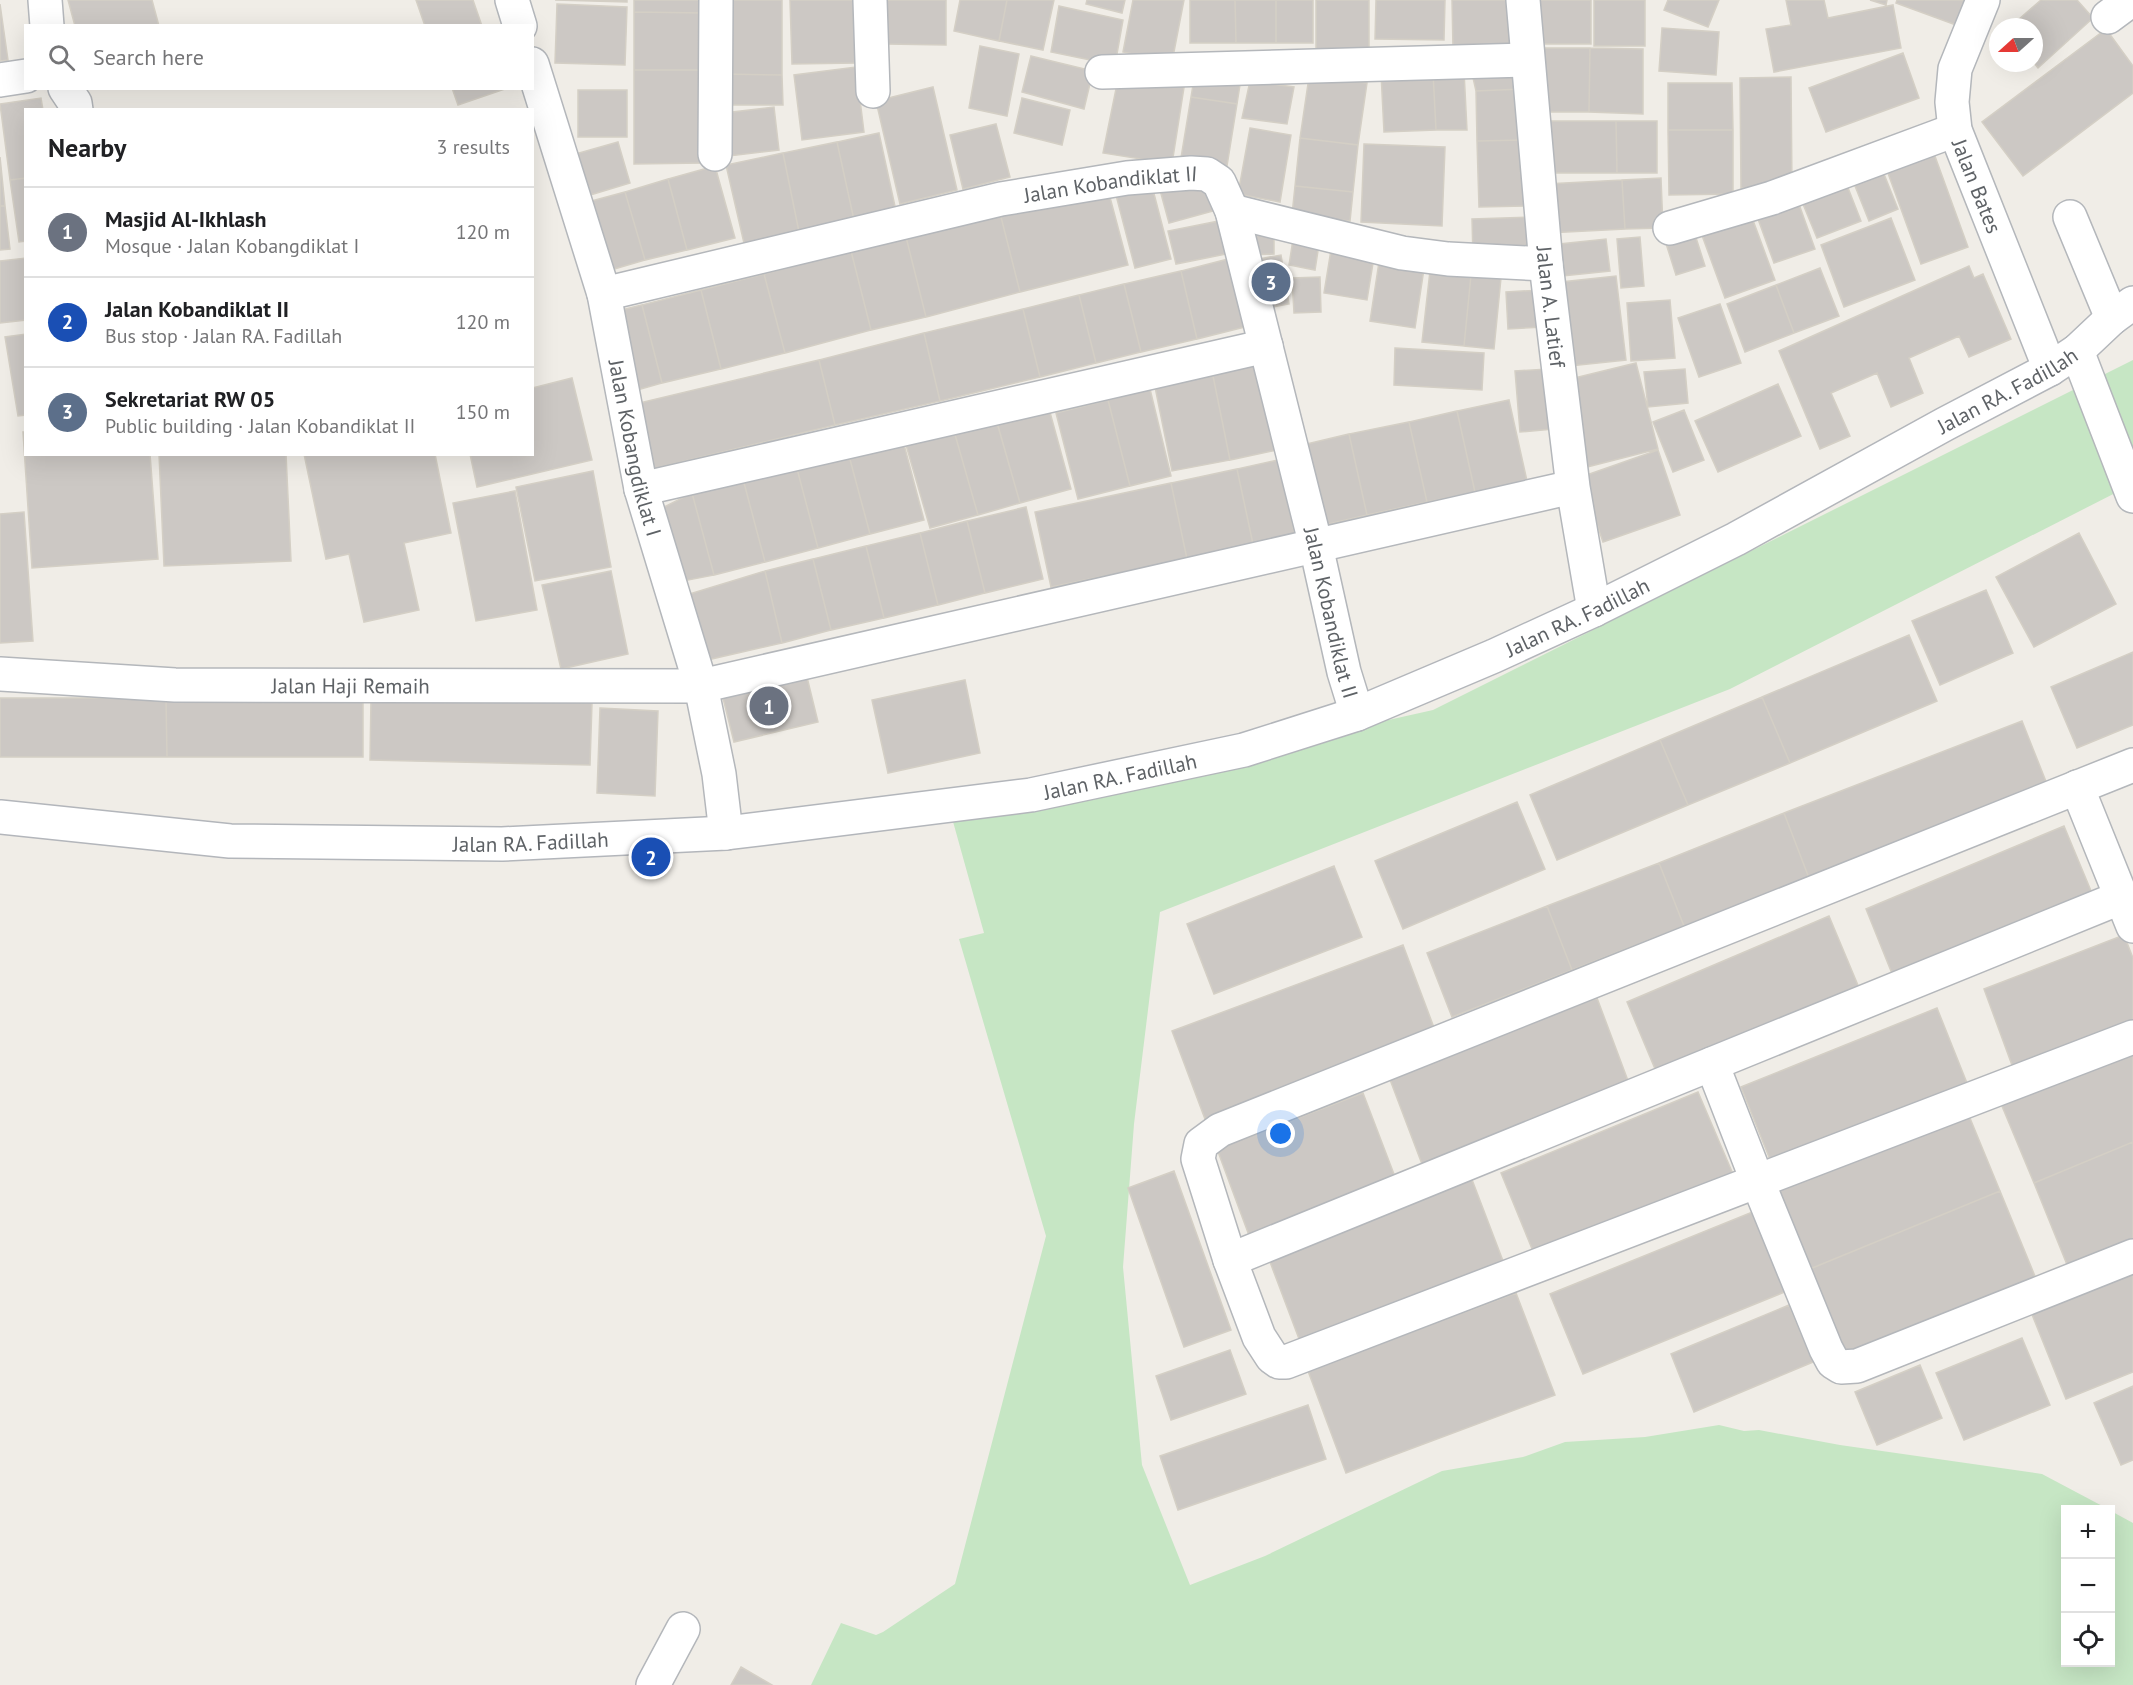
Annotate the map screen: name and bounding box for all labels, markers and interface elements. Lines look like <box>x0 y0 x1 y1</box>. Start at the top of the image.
north arrow <box>1989 18 2043 72</box>
search box <box>24 24 534 90</box>
icon: search <box>45 41 78 74</box>
text: Search here <box>93 43 204 71</box>
text: Nearby <box>48 131 126 164</box>
text: 3 results <box>437 134 510 160</box>
street label: Jalan Bates <box>1946 134 2008 237</box>
street label: Jalan Kobandiklat II <box>1021 160 1198 209</box>
text: Masjid Al-Ikhlash <box>105 205 267 233</box>
text: 1 <box>62 219 73 245</box>
text: 120 m <box>456 219 510 245</box>
text: Mosque · Jalan Kobangdiklat I <box>105 233 359 259</box>
street label: Jalan A. Latief <box>1531 244 1572 370</box>
pin: 3 <box>1252 260 1290 304</box>
text: Jalan Kobandiklat II <box>105 295 289 323</box>
text: 2 <box>62 309 73 335</box>
text: 120 m <box>456 309 510 335</box>
text: Bus stop · Jalan RA. Fadillah <box>105 323 342 349</box>
street label: Jalan RA. Fadillah <box>1931 341 2083 440</box>
street label: Jalan Kobangdiklat I <box>603 356 668 539</box>
text: Sekretariat RW 05 <box>105 385 275 413</box>
text: 3 <box>62 399 73 425</box>
text: 150 m <box>456 399 510 425</box>
text: Public building · Jalan Kobandiklat II <box>105 413 415 439</box>
street label: Jalan Kobandiklat II <box>1298 523 1365 702</box>
street label: Jalan RA. Fadillah <box>1500 571 1654 663</box>
street label: Jalan Haji Remaih <box>270 672 430 699</box>
pin: 1 <box>750 684 788 728</box>
street label: Jalan RA. Fadillah <box>1040 747 1199 806</box>
street label: Jalan RA. Fadillah <box>452 825 609 858</box>
pin: 2 <box>632 834 670 880</box>
your location <box>1266 1119 1295 1148</box>
map controls <box>2061 1505 2115 1667</box>
button: + <box>2061 1505 2115 1559</box>
button: − <box>2061 1559 2115 1613</box>
button: locate <box>2061 1613 2115 1667</box>

